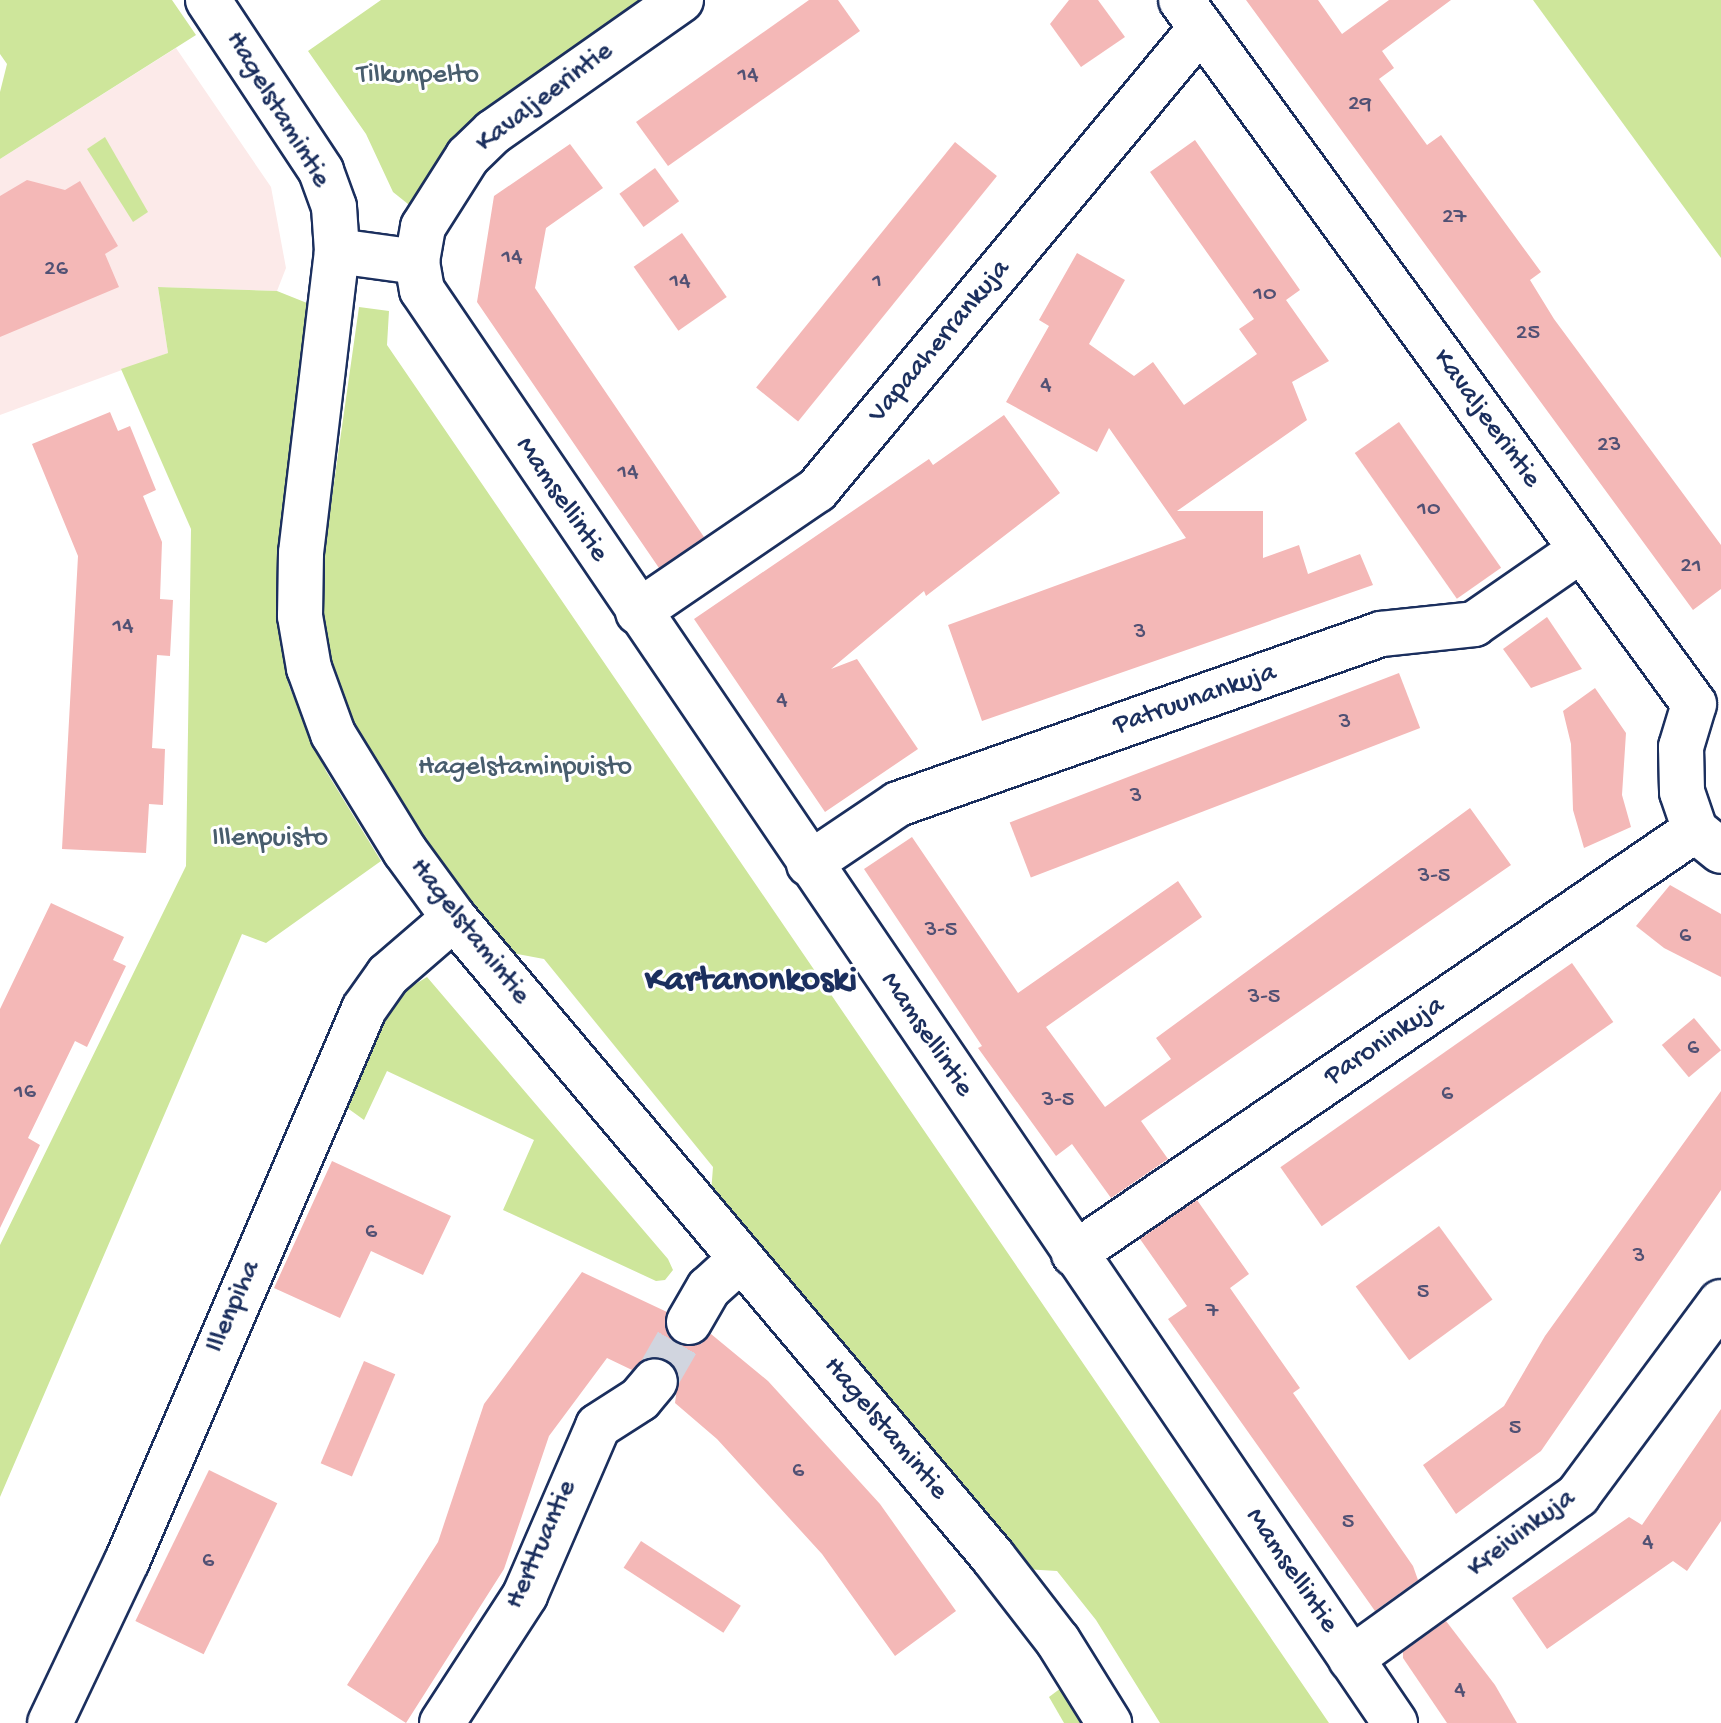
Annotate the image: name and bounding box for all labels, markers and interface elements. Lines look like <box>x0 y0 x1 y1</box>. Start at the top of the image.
street label: Hagelstamintie <box>217 26 337 194</box>
street label: Kavaljeerintie <box>470 35 620 161</box>
park label: Tilkunpelto <box>357 59 479 93</box>
house number: 14 <box>737 62 759 90</box>
house number: 29 <box>1348 91 1372 119</box>
house number: 27 <box>1442 204 1466 232</box>
house number: 14 <box>501 244 523 272</box>
street label: Vapaaherrankuja <box>862 253 1018 431</box>
house number: 26 <box>44 256 68 284</box>
house number: 14 <box>669 268 691 296</box>
house number: 1 <box>872 268 882 296</box>
house number: 10 <box>1253 281 1277 309</box>
house number: 25 <box>1516 320 1540 348</box>
street label: Kavaljeerintie <box>1424 343 1548 495</box>
house number: 4 <box>1040 372 1052 400</box>
street label: Mamsellintie <box>507 431 615 569</box>
house number: 23 <box>1597 432 1621 460</box>
house number: 14 <box>617 459 639 487</box>
house number: 10 <box>1417 496 1441 524</box>
house number: 21 <box>1680 553 1702 581</box>
house number: 14 <box>112 613 134 641</box>
house number: 3 <box>1134 619 1146 647</box>
street label: Patruunankuja <box>1109 656 1281 744</box>
house number: 4 <box>776 687 788 715</box>
house number: 3 <box>1339 709 1351 737</box>
park label: Hagelstaminpuisto <box>418 751 632 785</box>
house number: 3 <box>1130 783 1142 811</box>
park label: Illenpuisto <box>212 822 328 856</box>
street label: Hagelstamintie <box>401 852 537 1012</box>
house number: 3-5 <box>1418 863 1450 891</box>
house number: 3-5 <box>925 917 957 945</box>
house number: 6 <box>1679 923 1691 951</box>
district label: Kartanonkoski <box>645 960 857 1004</box>
street label: Mamsellintie <box>872 966 980 1104</box>
house number: 3-5 <box>1248 984 1280 1012</box>
street label: Paroninkuja <box>1319 990 1451 1094</box>
house number: 6 <box>1687 1035 1699 1063</box>
house number: 16 <box>14 1079 36 1107</box>
house number: 6 <box>1441 1081 1453 1109</box>
house number: 3-5 <box>1042 1087 1074 1115</box>
house number: 6 <box>365 1219 377 1247</box>
house number: 3 <box>1633 1243 1645 1271</box>
street label: Illenpiha <box>199 1256 269 1358</box>
house number: 5 <box>1417 1279 1429 1307</box>
house number: 7 <box>1206 1298 1218 1326</box>
street label: Hagelstamintie <box>815 1351 955 1507</box>
house number: 5 <box>1509 1415 1521 1443</box>
house number: 6 <box>792 1458 804 1486</box>
street label: Herttuantie <box>499 1476 585 1614</box>
street label: Kreivinkuja <box>1461 1482 1583 1586</box>
street label: Mamsellintie <box>1237 1502 1345 1640</box>
house number: 5 <box>1342 1509 1354 1537</box>
house number: 4 <box>1642 1529 1654 1557</box>
house number: 6 <box>202 1548 214 1576</box>
house number: 4 <box>1454 1677 1466 1705</box>

